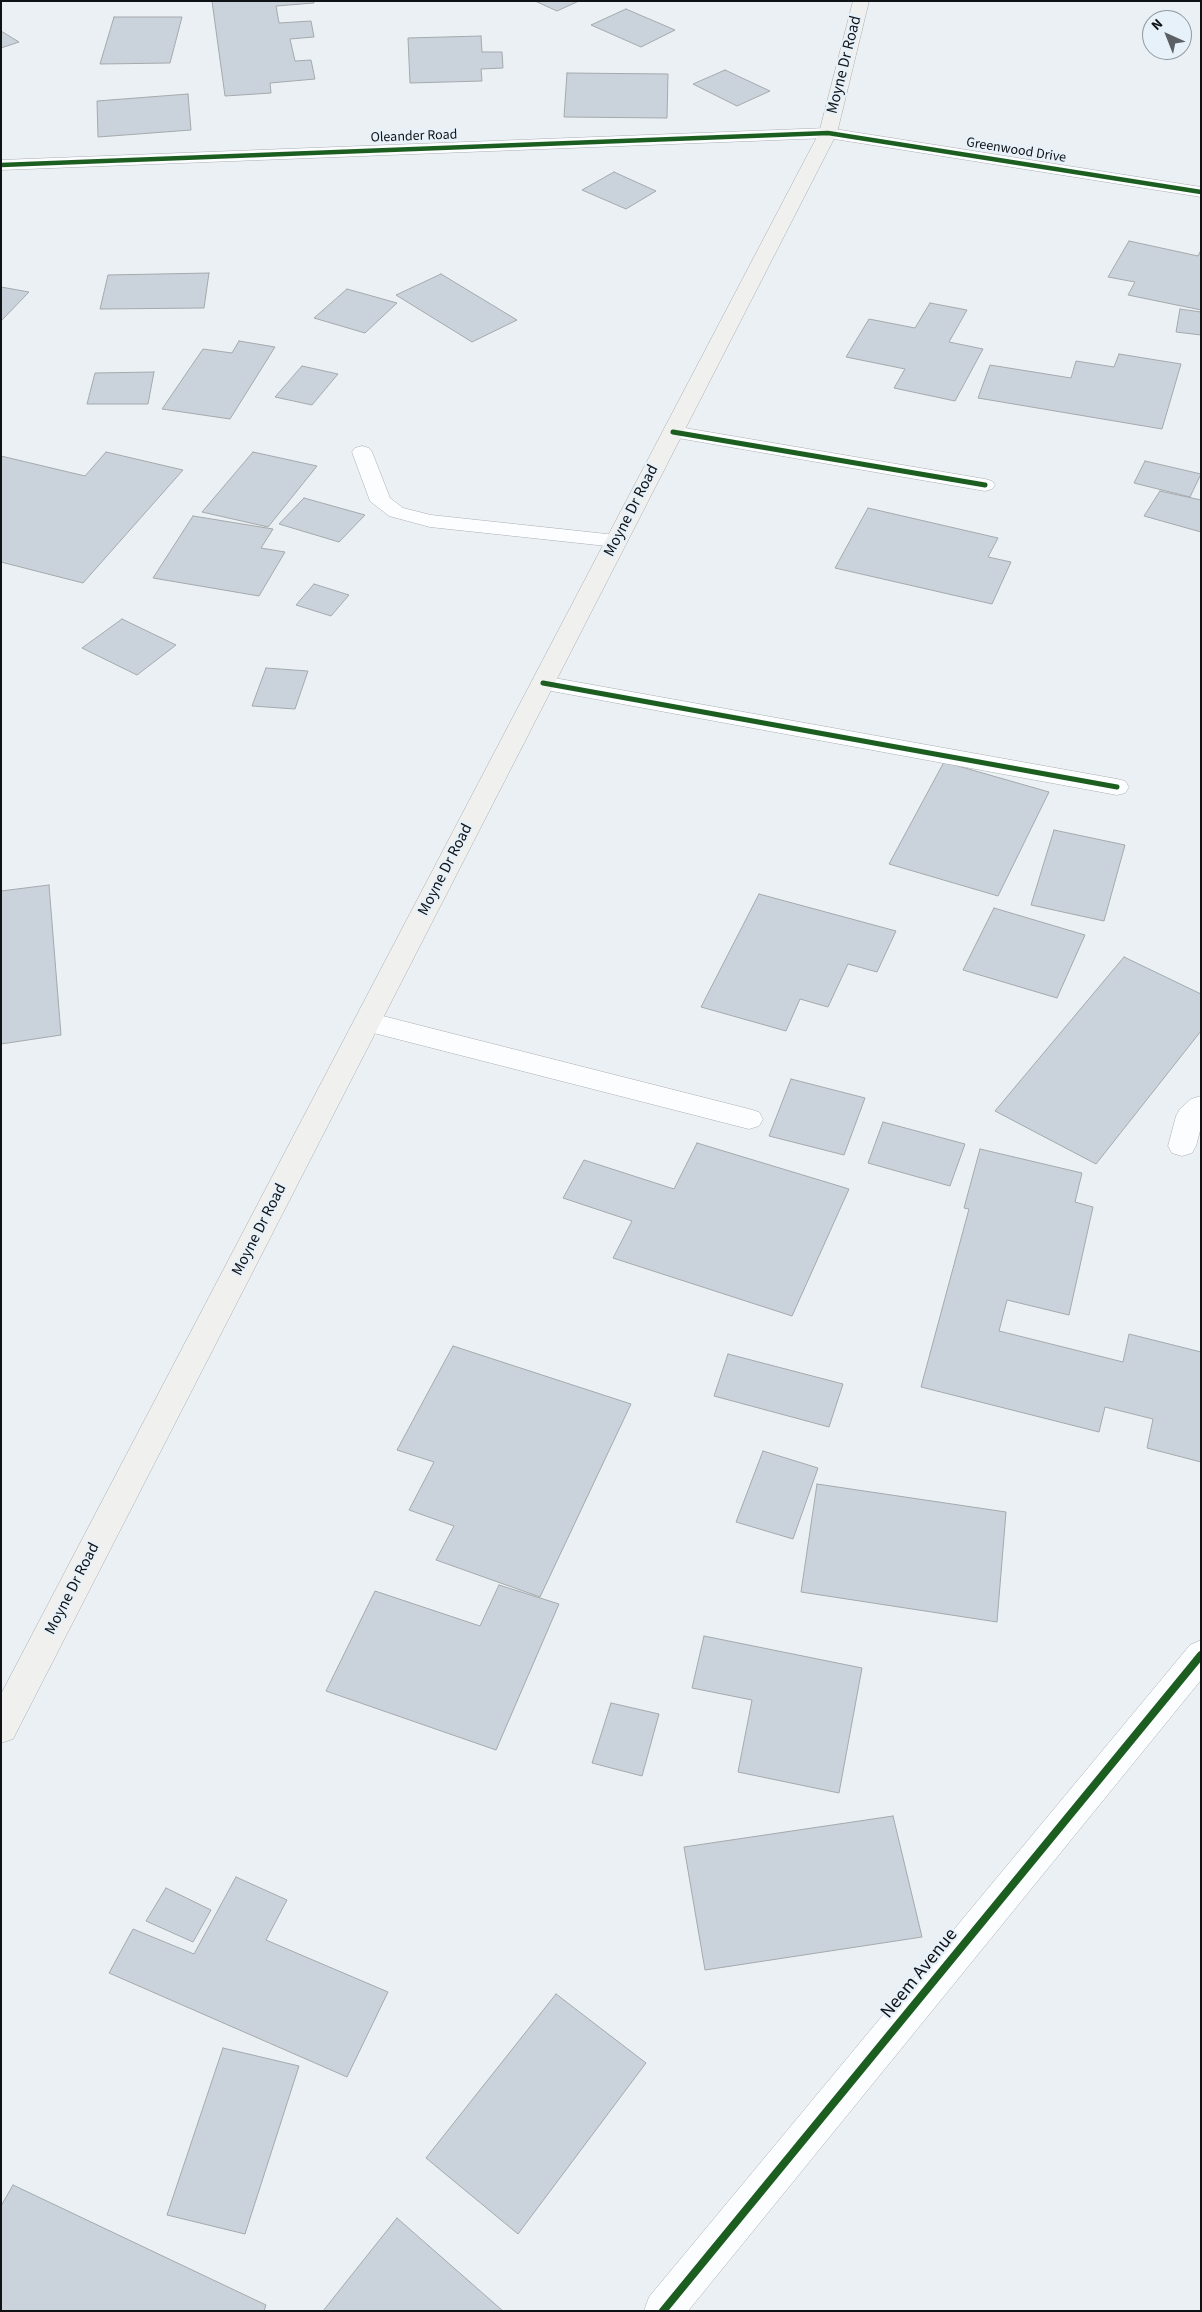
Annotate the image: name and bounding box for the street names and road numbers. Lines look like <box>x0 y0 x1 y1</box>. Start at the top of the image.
street label: Moyne Dr Road <box>824 14 866 116</box>
street label: Oleander Road <box>370 127 458 147</box>
street label: Greenwood Drive <box>965 135 1067 167</box>
street label: Moyne Dr Road <box>601 462 663 560</box>
street label: Moyne Dr Road <box>415 821 477 919</box>
street label: Moyne Dr Road <box>229 1181 291 1279</box>
street label: Moyne Dr Road <box>42 1540 104 1638</box>
street label: Neem Avenue <box>877 1924 963 2024</box>

